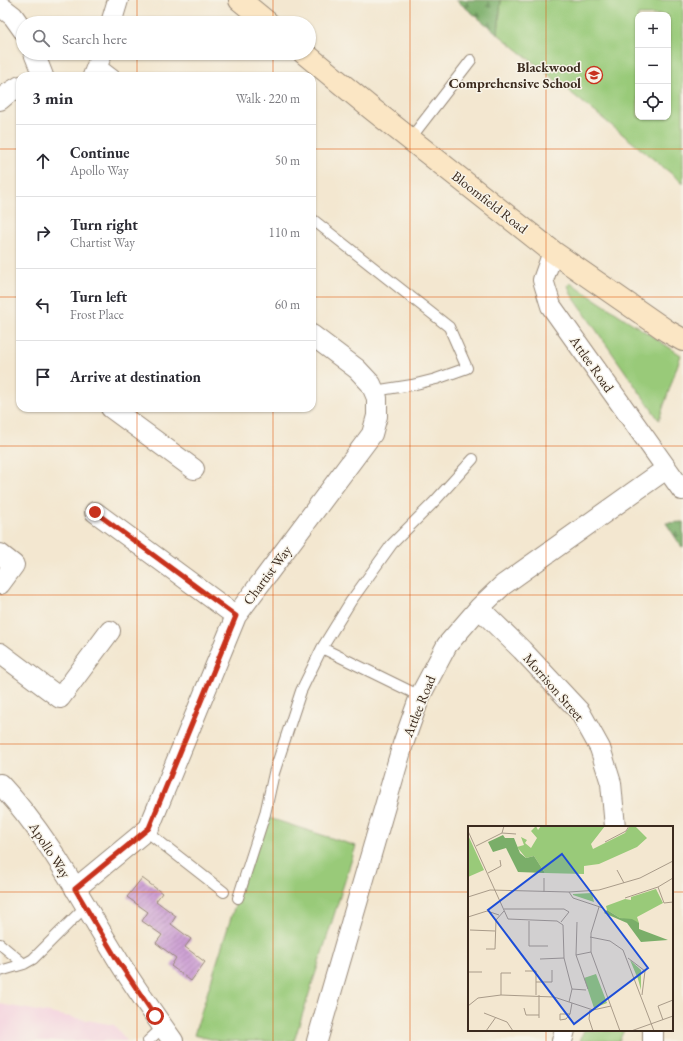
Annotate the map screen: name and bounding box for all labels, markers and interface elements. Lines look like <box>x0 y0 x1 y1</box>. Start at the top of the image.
map controls <box>635 12 671 120</box>
button: + <box>635 12 671 48</box>
search box <box>16 16 316 60</box>
icon: search <box>30 27 52 49</box>
text: Search here <box>62 29 127 48</box>
button: − <box>635 48 671 84</box>
place label: Blackwood Comprehensive School <box>449 58 581 92</box>
school or university icon: Blackwood Comprehensive School <box>584 65 604 85</box>
button: locate <box>635 84 671 120</box>
text: 3 min <box>32 87 73 109</box>
text: Walk · 220 m <box>236 90 300 107</box>
text: Continue <box>70 143 130 162</box>
icon: ahead <box>32 150 54 172</box>
text: 50 m <box>275 152 300 169</box>
text: Apollo Way <box>70 162 129 179</box>
street label: Bloomfield Road <box>448 167 532 238</box>
text: Turn right <box>70 215 138 234</box>
icon: right <box>32 222 54 244</box>
text: 110 m <box>269 224 300 241</box>
text: Chartist Way <box>70 234 135 251</box>
text: Turn left <box>70 287 127 306</box>
icon: left <box>32 294 54 316</box>
text: 60 m <box>275 296 300 313</box>
text: Frost Place <box>70 306 124 323</box>
street label: Attlee Road <box>565 332 618 396</box>
icon: arrive <box>32 366 54 388</box>
text: Arrive at destination <box>70 367 201 386</box>
route end <box>86 503 104 521</box>
street label: Chartist Way <box>239 541 296 608</box>
street label: Morrison Street <box>520 649 589 725</box>
street label: Attlee Road <box>398 672 440 740</box>
street label: Apollo Way <box>25 818 75 882</box>
inset map <box>468 826 673 1031</box>
route start <box>146 1007 164 1025</box>

